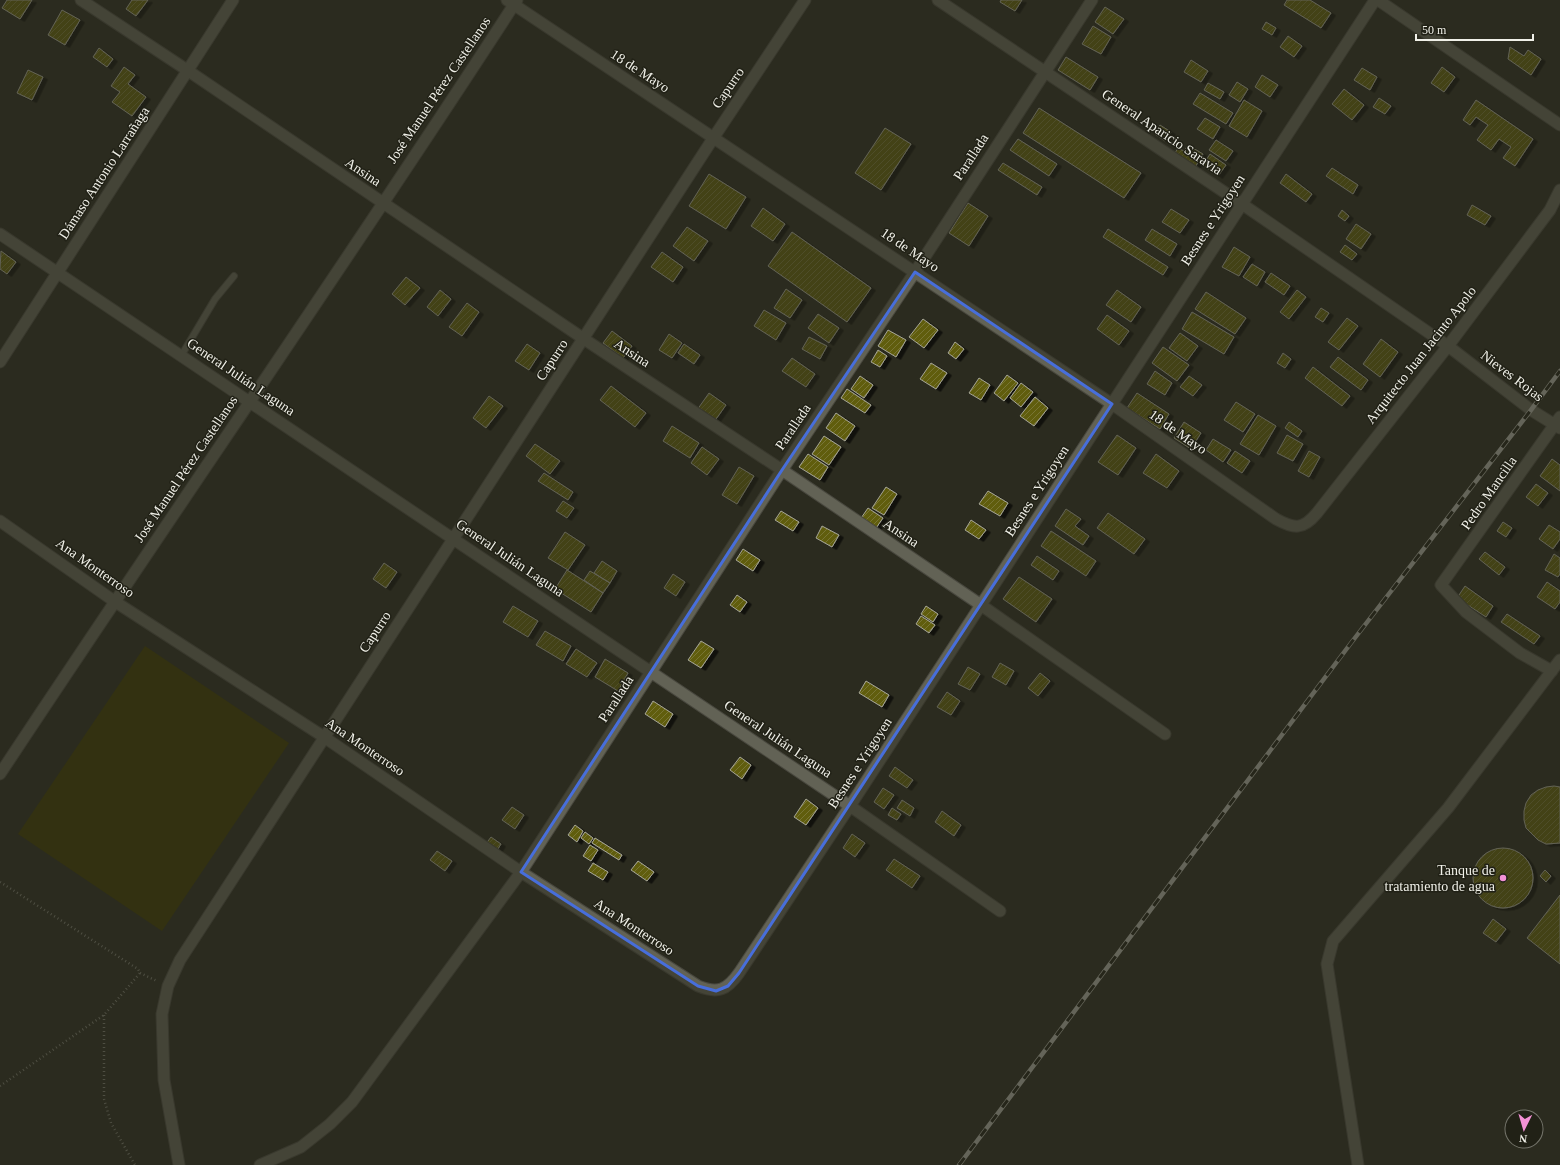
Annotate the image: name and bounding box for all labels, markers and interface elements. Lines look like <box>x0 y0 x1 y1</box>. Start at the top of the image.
street label: José Manuel Pérez Castellanos <box>384 14 494 166</box>
scale bar <box>1416 16 1533 42</box>
text: 50 m <box>1422 23 1447 37</box>
street label: 18 de Mayo <box>608 46 672 96</box>
street label: Capurro <box>709 65 747 111</box>
street label: General Aparicio Saravia <box>1099 86 1225 178</box>
street label: Dámaso Antonio Larrañaga <box>56 103 153 242</box>
street label: Parallada <box>951 130 992 183</box>
street label: Ansina <box>342 155 384 190</box>
street label: Besnes e Yrigoyen <box>1178 172 1248 268</box>
street label: 18 de Mayo <box>878 225 942 275</box>
street label: Arquitecto Juan Jacinto Apolo <box>1363 283 1479 427</box>
street label: General Julián Laguna <box>184 335 298 419</box>
street label: Ansina <box>611 336 653 371</box>
street label: Capurro <box>533 337 571 383</box>
street label: Nieves Rojas <box>1478 348 1546 404</box>
street label: José Manuel Pérez Castellanos <box>131 393 241 545</box>
street label: Parallada <box>772 401 814 453</box>
street label: 18 de Mayo <box>1146 407 1210 457</box>
street label: Besnes e Yrigoyen <box>1002 443 1072 539</box>
street label: Pedro Mancilla <box>1458 453 1520 532</box>
street label: General Julián Laguna <box>453 516 567 600</box>
street label: Ansina <box>880 516 922 551</box>
street label: Ana Monterroso <box>53 535 137 601</box>
street label: Capurro <box>356 609 394 655</box>
street label: Parallada <box>596 672 637 725</box>
street label: General Julián Laguna <box>721 697 835 781</box>
street label: Ana Monterroso <box>323 715 407 779</box>
street label: Besnes e Yrigoyen <box>825 715 895 811</box>
place label: Tanque de tratamiento de agua <box>1385 863 1496 894</box>
marker: Tanque de tratamiento de agua <box>1498 873 1508 883</box>
street label: Ana Monterroso <box>591 896 677 958</box>
north arrow <box>1504 1109 1544 1149</box>
text: N <box>1519 1133 1528 1145</box>

